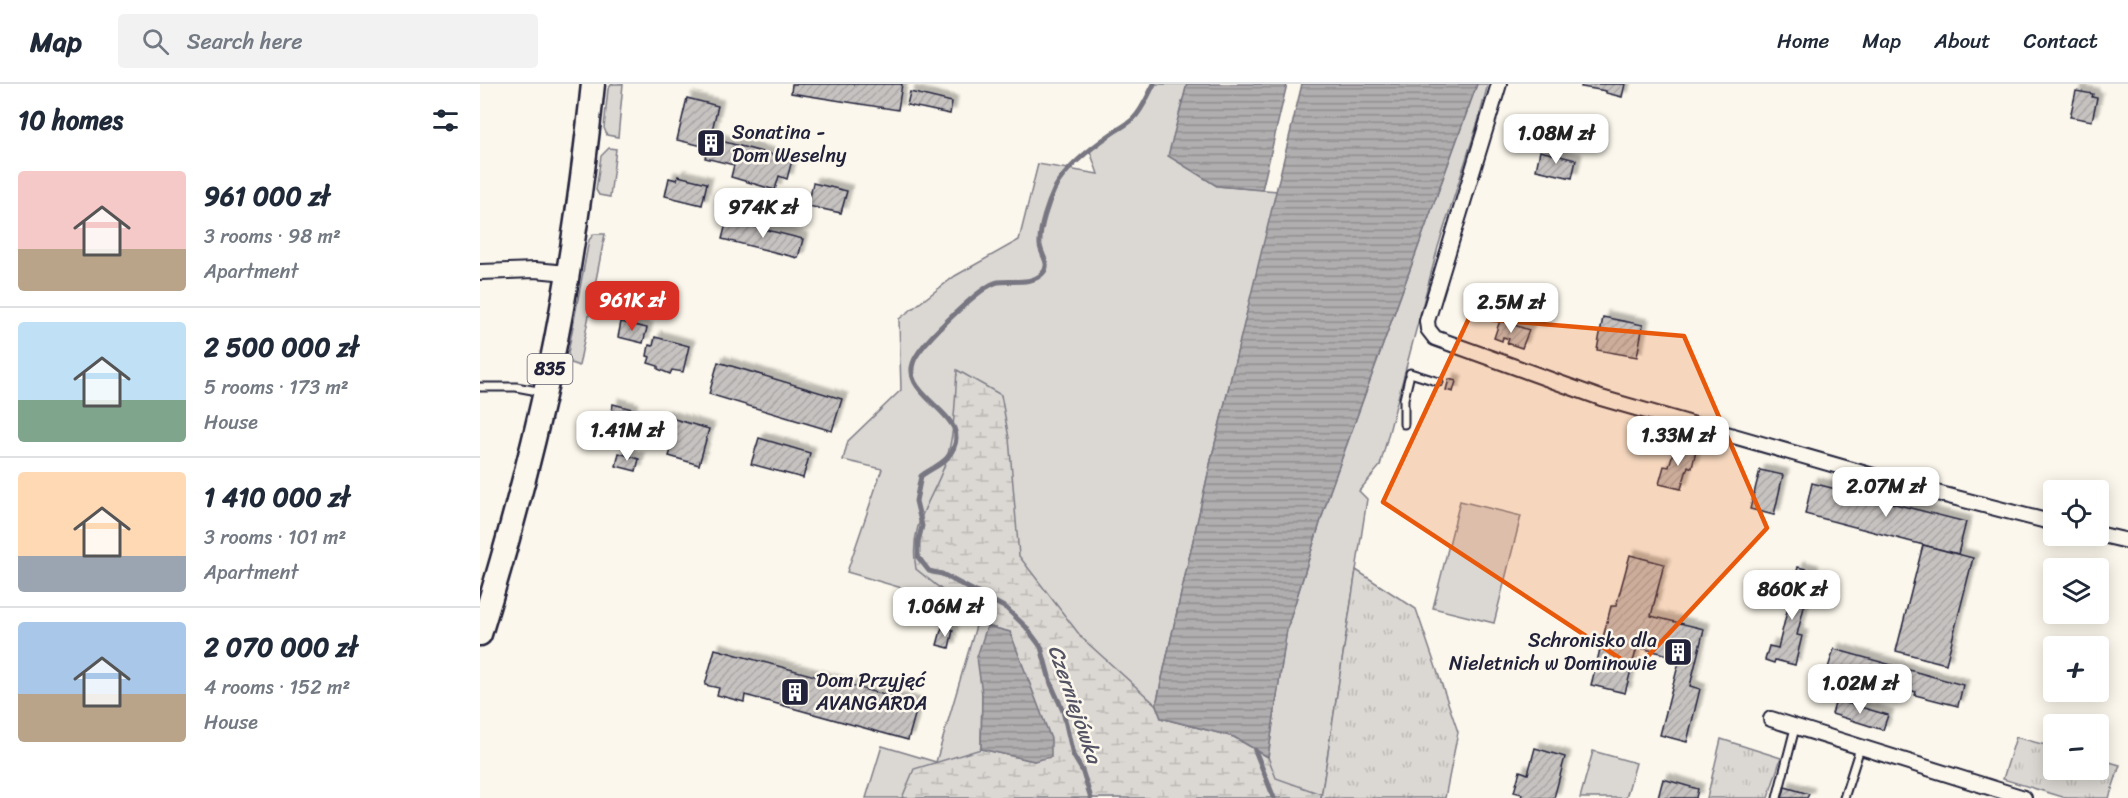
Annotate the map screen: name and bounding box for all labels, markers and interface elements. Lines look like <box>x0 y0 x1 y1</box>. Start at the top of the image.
search box <box>118 14 538 68</box>
text: Map <box>30 17 82 66</box>
text: Search here <box>187 22 303 61</box>
text: Home <box>1777 22 1829 60</box>
text: Map <box>1862 22 1901 60</box>
text: About <box>1934 22 1991 60</box>
text: Contact <box>2024 22 2098 60</box>
icon: search <box>139 25 172 58</box>
text: 10 homes <box>18 97 123 143</box>
icon: filters <box>429 104 462 137</box>
pin: 1.08M zł <box>1494 114 1618 165</box>
place label: Sonatina - Dom Weselny <box>732 115 847 173</box>
text: 1.08M zł <box>1518 116 1594 151</box>
building icon: Sonatina - Dom Weselny <box>695 127 727 159</box>
text: 961 000 zł <box>204 173 330 219</box>
pin: 974K zł <box>708 188 818 239</box>
text: 974K zł <box>728 190 798 225</box>
icon: home <box>66 195 138 267</box>
text: 3 rooms · 98 m² <box>204 219 341 254</box>
text: Apartment <box>204 254 298 289</box>
pin: 961K zł <box>577 281 687 332</box>
text: 961K zł <box>599 283 665 318</box>
pin: 2.5M zł <box>1456 283 1566 334</box>
text: 2.5M zł <box>1477 285 1545 320</box>
text: 2 500 000 zł <box>204 324 358 370</box>
icon: home <box>66 346 138 418</box>
road number: 835 <box>528 354 572 384</box>
text: 5 rooms · 173 m² <box>204 370 349 405</box>
text: House <box>204 405 258 440</box>
pin: 1.41M zł <box>565 411 689 462</box>
text: 1.41M zł <box>590 413 664 448</box>
pin: 1.33M zł <box>1616 416 1740 467</box>
text: 1.33M zł <box>1641 418 1715 453</box>
pin: 2.07M zł <box>1824 467 1948 518</box>
text: 2.07M zł <box>1846 469 1926 504</box>
text: 1 410 000 zł <box>204 474 349 520</box>
map controls <box>2043 480 2109 780</box>
button: locate <box>2043 480 2109 546</box>
icon: home <box>66 496 138 568</box>
text: 3 rooms · 101 m² <box>204 520 346 555</box>
text: Apartment <box>204 555 298 590</box>
button: layers <box>2043 558 2109 624</box>
pin: 860K zł <box>1737 570 1847 621</box>
text: 860K zł <box>1757 572 1827 607</box>
pin: 1.06M zł <box>883 587 1007 638</box>
text: 1.06M zł <box>907 589 983 624</box>
place label: Schronisko dla Nieletnich w Dominowie <box>1449 623 1657 681</box>
text: 2 070 000 zł <box>204 624 357 670</box>
building icon: Schronisko dla Nieletnich w Dominowie <box>1662 636 1694 668</box>
button: + <box>2043 636 2109 702</box>
water label: Czerniejówka <box>1037 639 1114 770</box>
icon: home <box>66 646 138 718</box>
place label: Dom Przyjęć AVANGARDA <box>815 663 928 721</box>
pin: 1.02M zł <box>1798 664 1922 715</box>
text: 1.02M zł <box>1822 666 1898 701</box>
text: 4 rooms · 152 m² <box>204 670 350 705</box>
building icon: Dom Przyjęć AVANGARDA <box>779 676 811 708</box>
text: House <box>204 705 258 740</box>
button: − <box>2043 714 2109 780</box>

